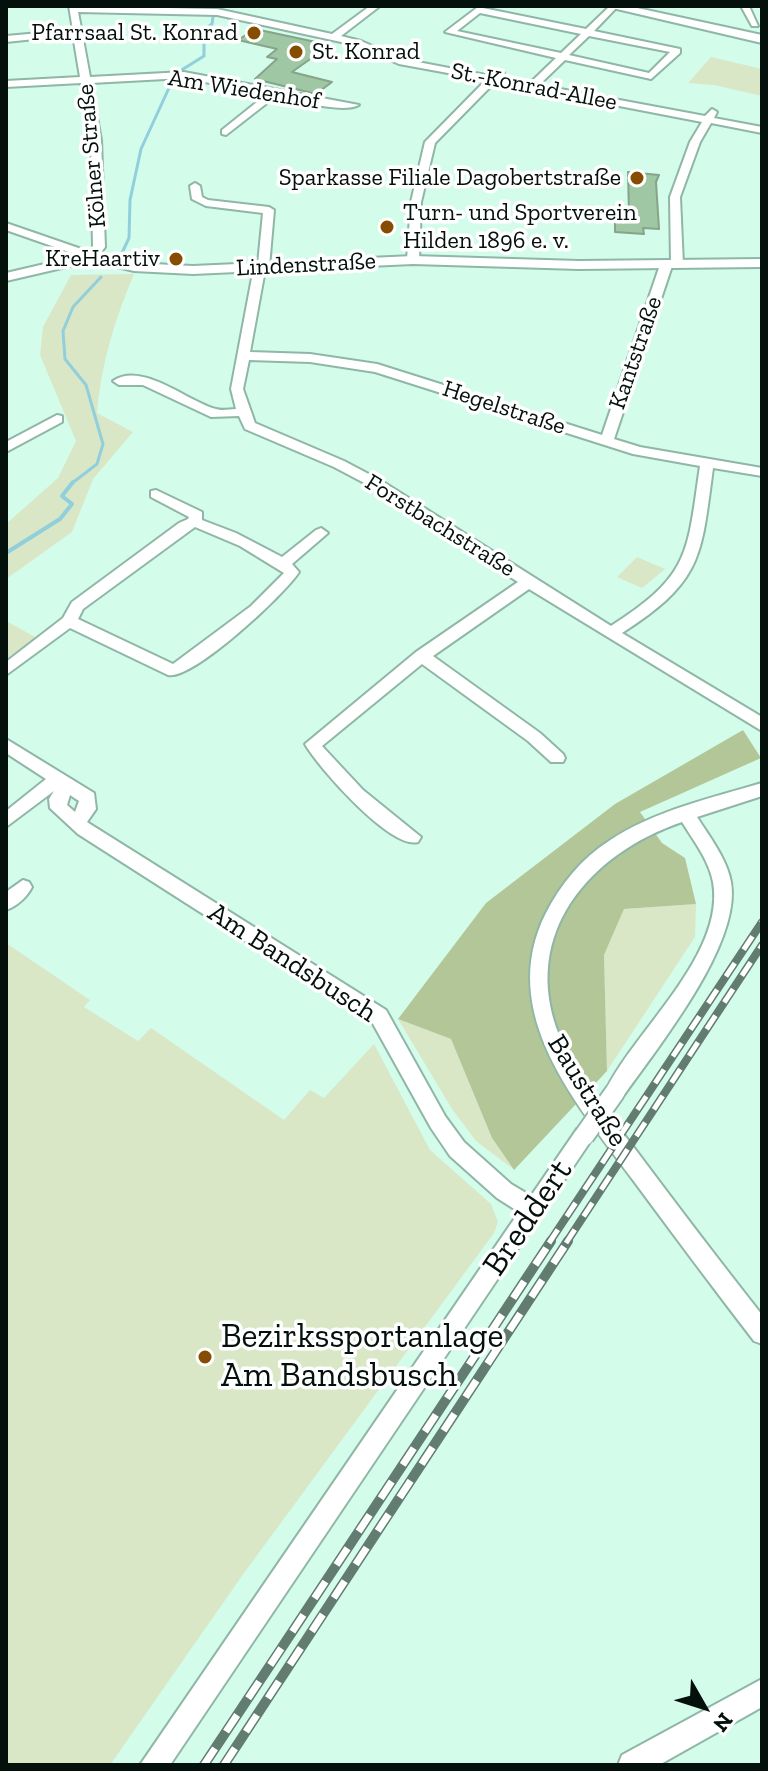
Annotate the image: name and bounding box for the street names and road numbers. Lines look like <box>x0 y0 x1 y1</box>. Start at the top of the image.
street label: St.-Konrad-Allee <box>449 57 619 117</box>
street label: Am Wiedenhof <box>166 64 322 116</box>
street label: Kölner Straße <box>71 83 113 229</box>
street label: Lindenstraße <box>235 247 377 283</box>
street label: Kantstraße <box>603 293 669 413</box>
street label: Hegelstraße <box>439 375 569 441</box>
street label: Forstbachstraße <box>360 468 520 584</box>
street label: Am Bandsbusch <box>201 896 383 1030</box>
street label: Baustraße <box>540 1029 634 1153</box>
street label: Breddert <box>474 1152 582 1284</box>

